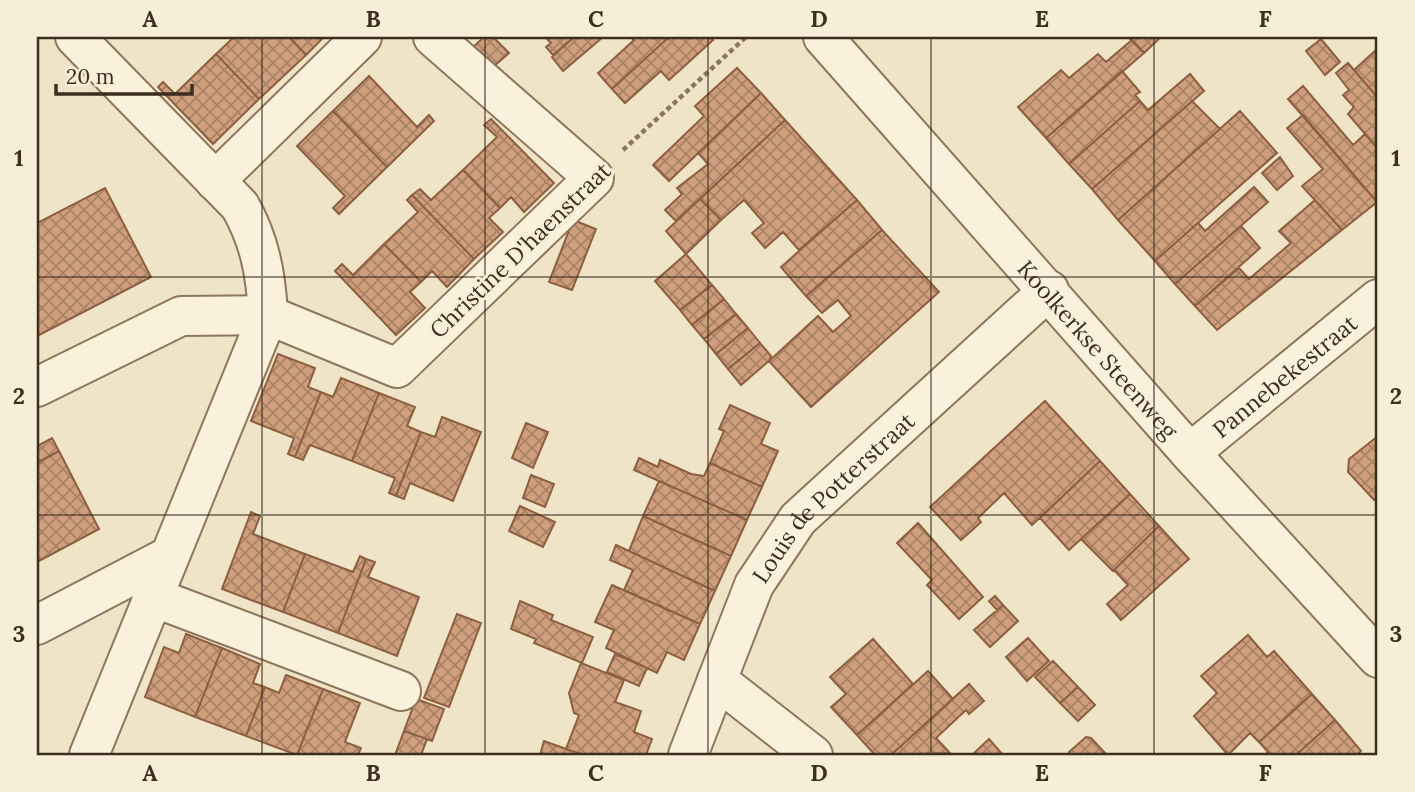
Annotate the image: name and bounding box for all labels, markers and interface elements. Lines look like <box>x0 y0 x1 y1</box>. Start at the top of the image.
text: A <box>142 4 158 33</box>
text: B <box>365 4 381 33</box>
text: C <box>588 4 604 33</box>
text: D <box>810 4 828 33</box>
text: E <box>1035 4 1049 33</box>
text: F <box>1258 4 1272 33</box>
scale bar <box>56 52 192 96</box>
text: 20 m <box>66 63 115 90</box>
text: 1 <box>14 143 24 172</box>
text: 1 <box>1391 143 1401 172</box>
street label: Christine D'haenstraat <box>423 156 617 344</box>
street label: Koolkerkse Steenweg <box>1012 254 1185 445</box>
street label: Pannebekestraat <box>1206 308 1363 443</box>
text: 2 <box>13 381 25 410</box>
text: 2 <box>1390 381 1402 410</box>
street label: Louis de Potterstraat <box>745 406 920 588</box>
text: 3 <box>13 619 25 648</box>
text: 3 <box>1390 619 1402 648</box>
text: A <box>142 758 158 787</box>
text: B <box>365 758 381 787</box>
text: C <box>588 758 604 787</box>
text: D <box>810 758 828 787</box>
text: E <box>1035 758 1049 787</box>
text: F <box>1258 758 1272 787</box>

